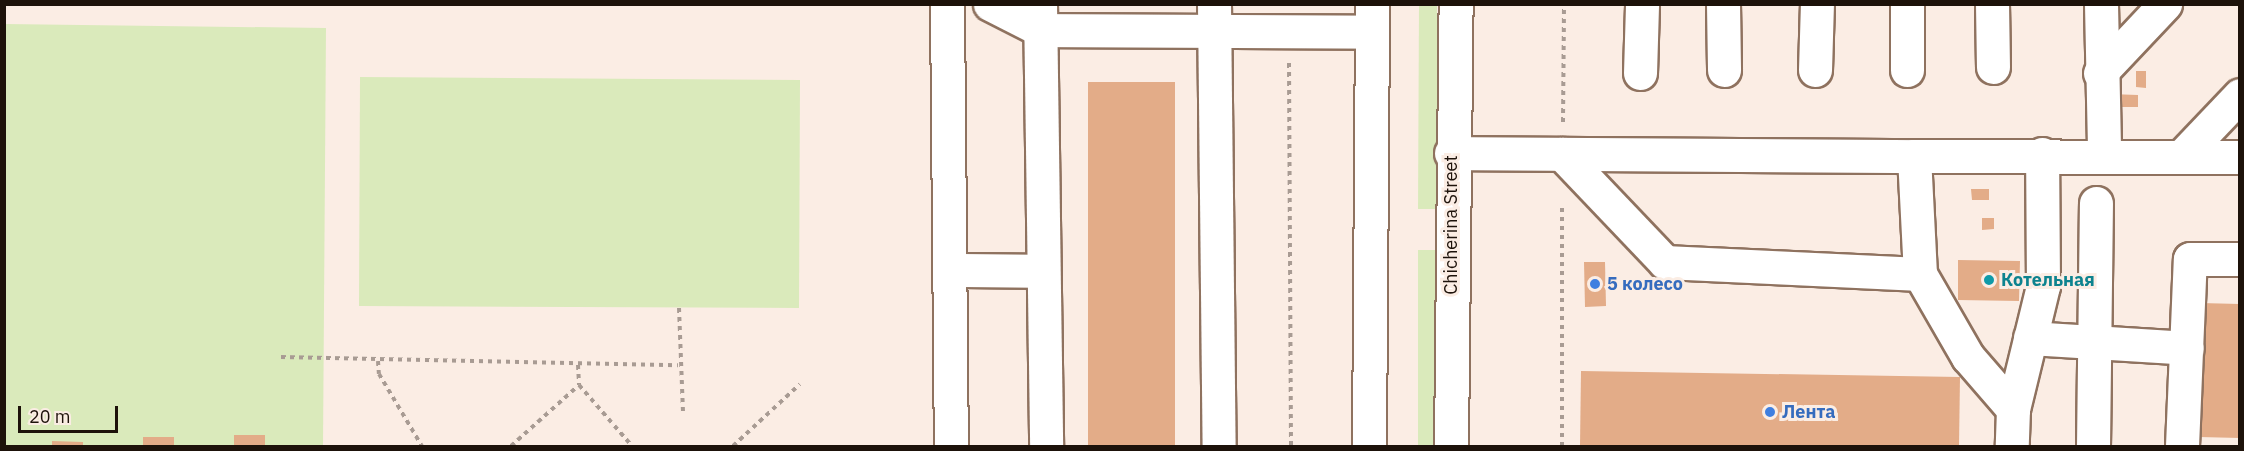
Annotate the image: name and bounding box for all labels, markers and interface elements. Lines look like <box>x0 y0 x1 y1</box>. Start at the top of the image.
street label: Chicherina Street <box>1440 155 1462 295</box>
place label: Котельная <box>2001 269 2095 291</box>
place label: 5 колесо <box>1607 273 1683 295</box>
marker: Котельная <box>1982 273 1996 287</box>
marker: 5 колесо <box>1588 277 1602 291</box>
scale bar <box>21 394 122 432</box>
place label: Лента <box>1782 401 1835 423</box>
text: 20 m <box>29 405 71 428</box>
marker: Лента <box>1763 405 1777 419</box>

